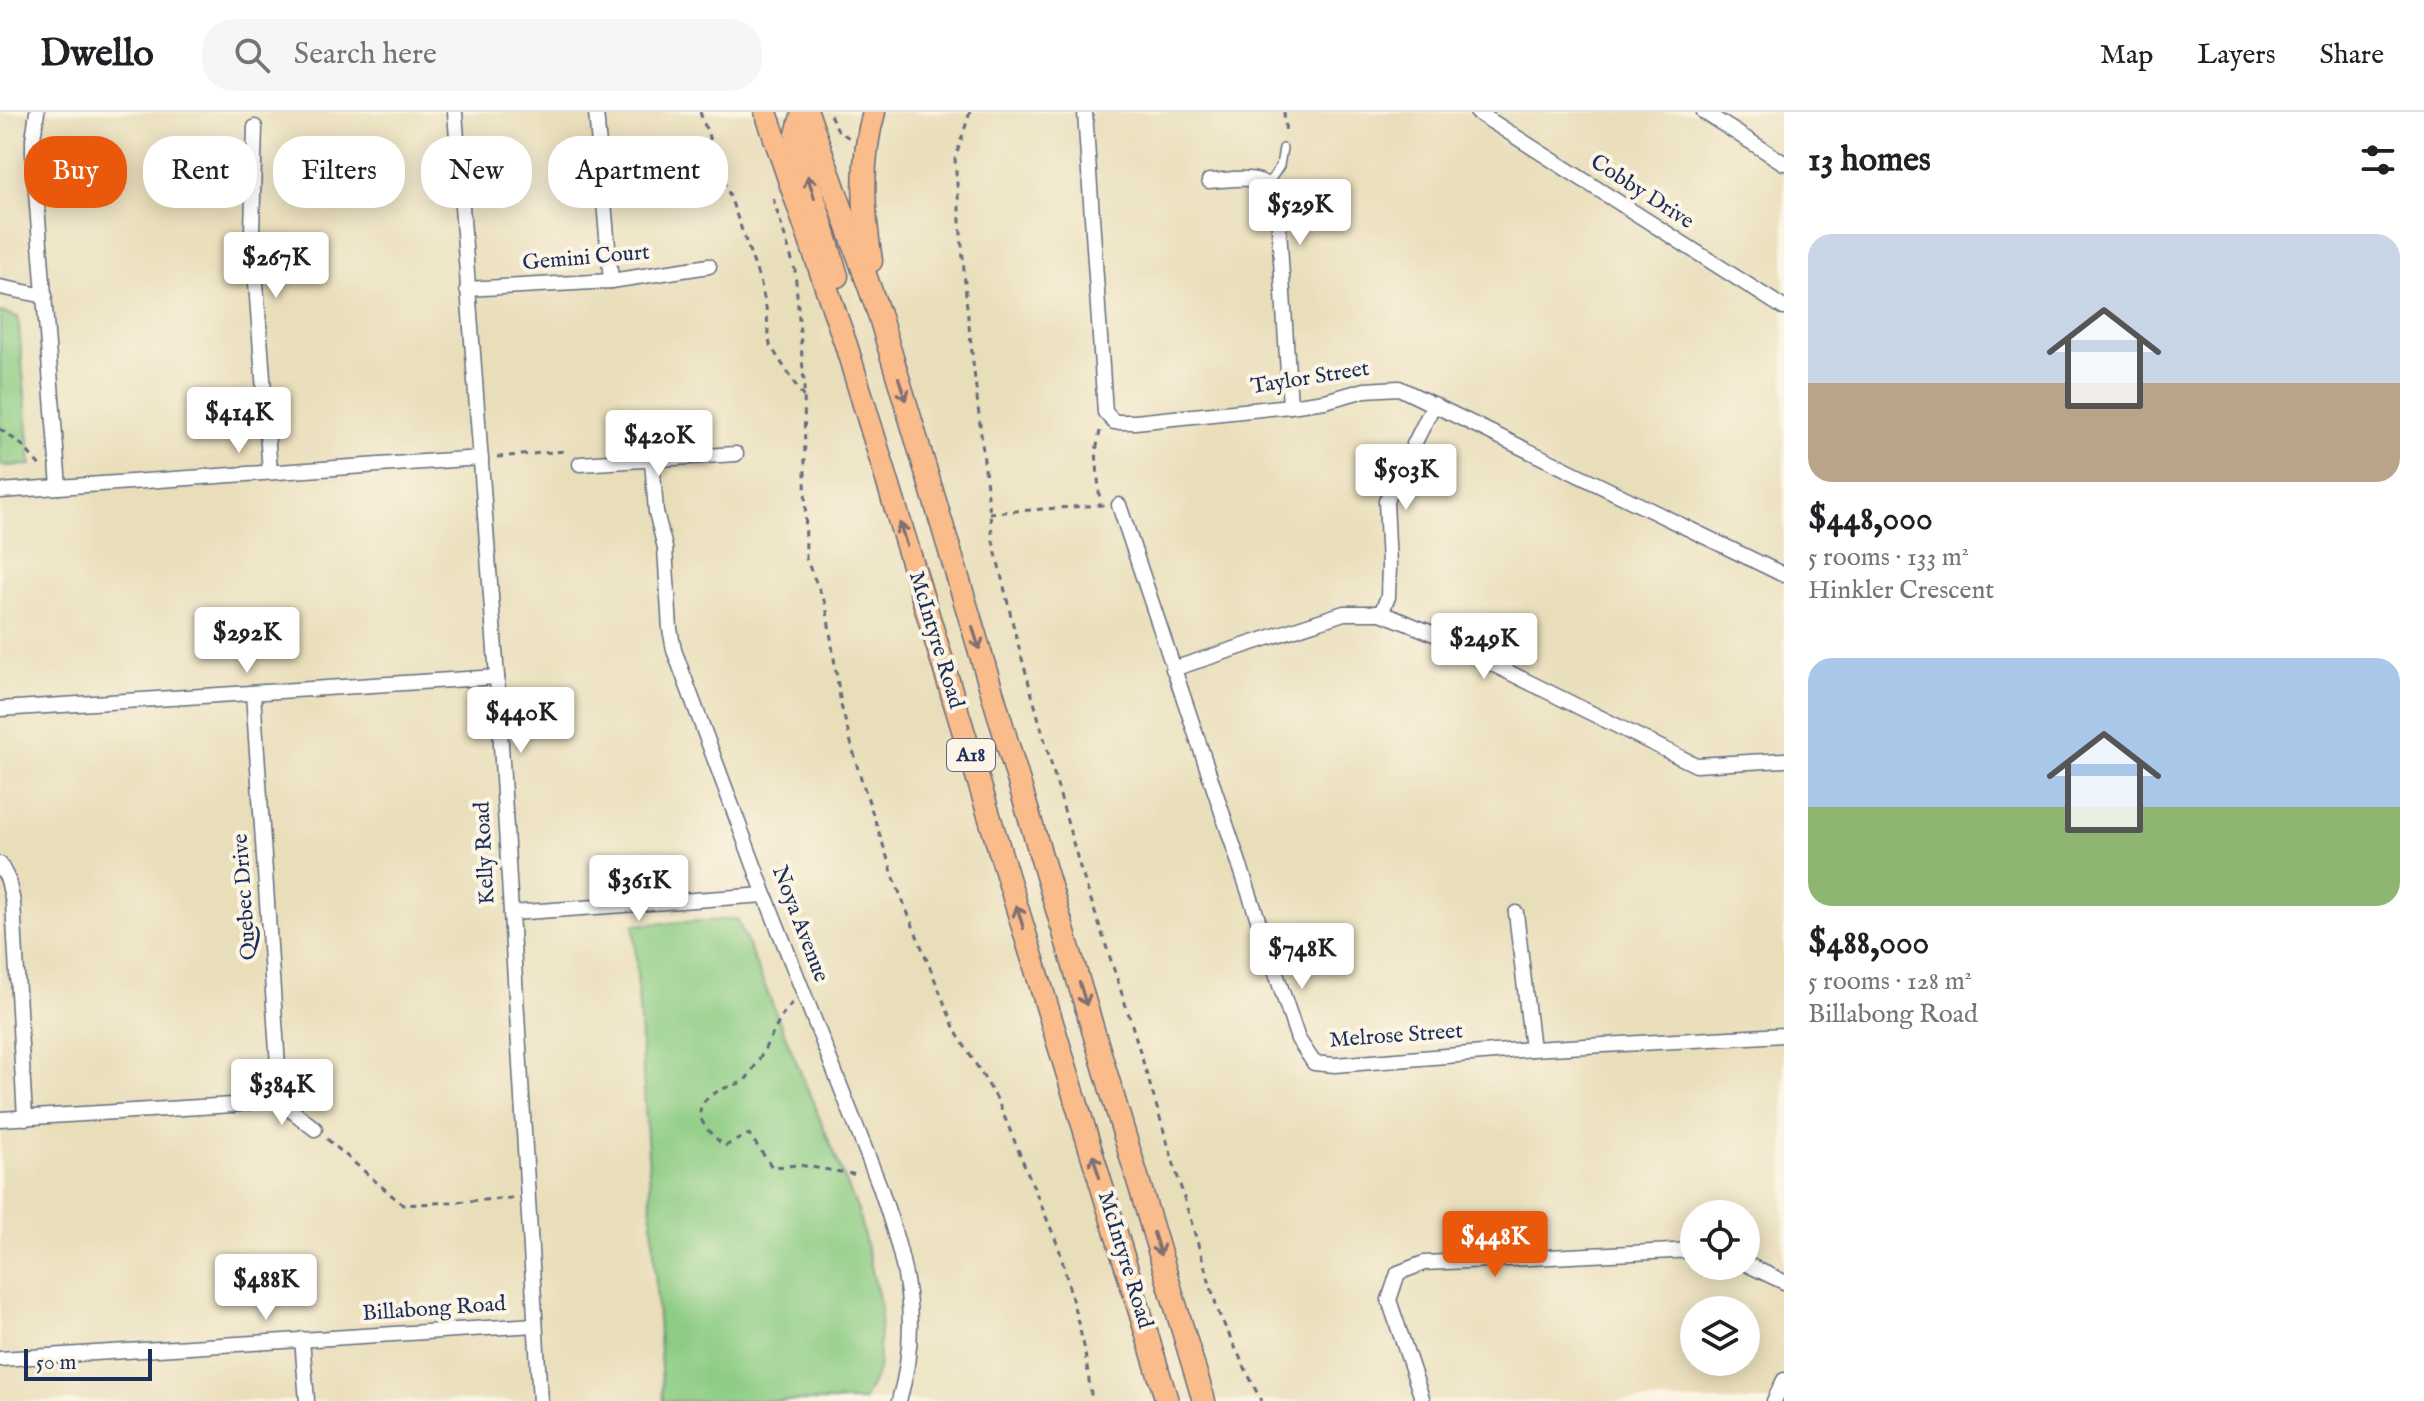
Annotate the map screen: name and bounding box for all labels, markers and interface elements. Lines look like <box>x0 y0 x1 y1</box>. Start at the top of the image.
search box <box>202 19 762 91</box>
text: Dwello <box>40 31 154 79</box>
icon: search <box>230 33 274 77</box>
text: Search here <box>294 36 437 74</box>
text: Map <box>2100 38 2153 73</box>
text: Layers <box>2197 38 2276 73</box>
text: Share <box>2320 38 2384 73</box>
chip: Buy <box>24 136 127 208</box>
chip: Rent <box>143 136 257 208</box>
chip: Filters <box>273 136 405 208</box>
chip: New <box>421 136 532 208</box>
chip: Apartment <box>548 136 728 208</box>
icon: filters <box>2356 138 2400 182</box>
text: 13 homes <box>1808 139 1931 182</box>
street label: Cobby Drive <box>1585 148 1699 236</box>
one-way arrow <box>803 175 818 201</box>
pin: $529K <box>1244 179 1356 247</box>
text: $529K <box>1267 188 1333 221</box>
pin: $267K <box>220 232 332 300</box>
street label: Gemini Court <box>521 238 651 277</box>
text: $267K <box>242 241 310 274</box>
icon: home <box>2032 286 2176 430</box>
street label: Taylor Street <box>1249 355 1372 401</box>
one-way arrow <box>895 375 910 401</box>
pin: $414K <box>183 387 295 455</box>
text: $414K <box>205 396 273 429</box>
pin: $420K <box>603 410 715 478</box>
text: $420K <box>624 419 694 452</box>
pin: $503K <box>1350 444 1462 512</box>
text: $503K <box>1374 453 1439 486</box>
text: $448,000 <box>1808 498 1933 541</box>
one-way arrow <box>895 522 910 547</box>
text: 5 rooms · 133 m² <box>1808 541 1969 574</box>
street label: McIntyre Road <box>902 568 970 712</box>
text: Hinkler Crescent <box>1808 574 1994 607</box>
pin: $292K <box>191 607 303 675</box>
pin: $249K <box>1428 613 1540 681</box>
text: $292K <box>213 616 281 649</box>
text: $249K <box>1449 622 1519 655</box>
one-way arrow <box>970 625 984 650</box>
pin: $440K <box>465 687 577 755</box>
text: $440K <box>485 696 557 729</box>
icon: home <box>2032 710 2176 854</box>
road number: A18 <box>947 739 995 771</box>
street label: Kelly Road <box>468 801 502 905</box>
street label: Quebec Drive <box>227 833 263 961</box>
pin: $361K <box>583 855 695 923</box>
street label: Noya Avenue <box>765 862 835 986</box>
text: $361K <box>607 864 671 897</box>
one-way arrow <box>1012 905 1026 930</box>
text: $488,000 <box>1808 922 1929 965</box>
pin: $748K <box>1246 923 1358 991</box>
text: $748K <box>1268 932 1336 965</box>
text: 5 rooms · 128 m² <box>1808 965 1972 998</box>
one-way arrow <box>1076 981 1091 1007</box>
text: Billabong Road <box>1808 998 1978 1031</box>
street label: Melrose Street <box>1328 1017 1464 1055</box>
pin: $384K <box>226 1059 338 1127</box>
text: $384K <box>249 1068 315 1101</box>
one-way arrow <box>1088 1153 1103 1179</box>
street label: McIntyre Road <box>1091 1188 1159 1332</box>
map controls <box>1680 1200 1760 1376</box>
button: locate <box>1680 1200 1760 1280</box>
pin: $448K <box>1439 1211 1551 1279</box>
text: $448K <box>1461 1220 1529 1253</box>
one-way arrow <box>1150 1230 1165 1256</box>
pin: $488K <box>210 1254 322 1322</box>
text: $488K <box>233 1263 299 1296</box>
street label: Billabong Road <box>361 1290 507 1328</box>
button: layers <box>1680 1296 1760 1376</box>
scale bar <box>24 1345 152 1381</box>
text: 50 m <box>36 1349 77 1377</box>

